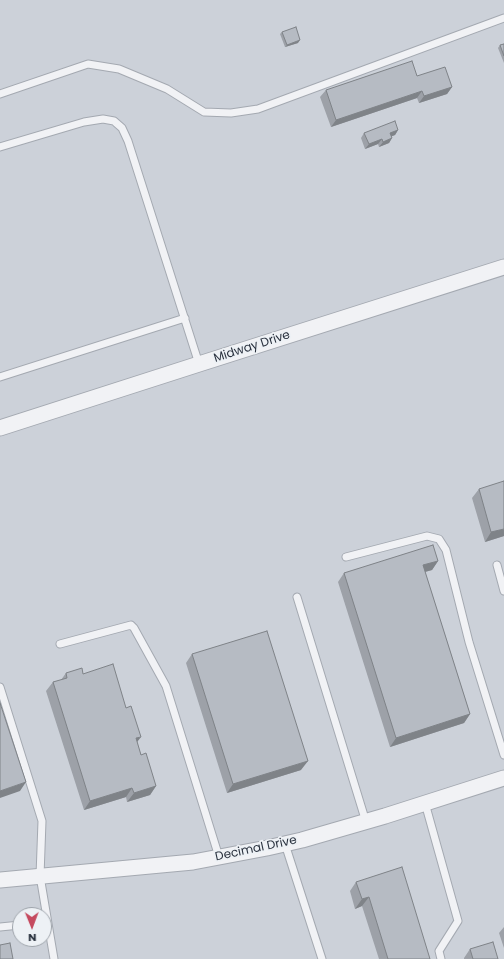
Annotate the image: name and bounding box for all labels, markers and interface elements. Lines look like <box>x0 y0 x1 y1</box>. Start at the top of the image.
street label: Midway Drive <box>212 328 292 366</box>
street label: Decimal Drive <box>214 833 298 865</box>
north arrow <box>12 907 52 947</box>
text: N <box>28 930 36 946</box>

